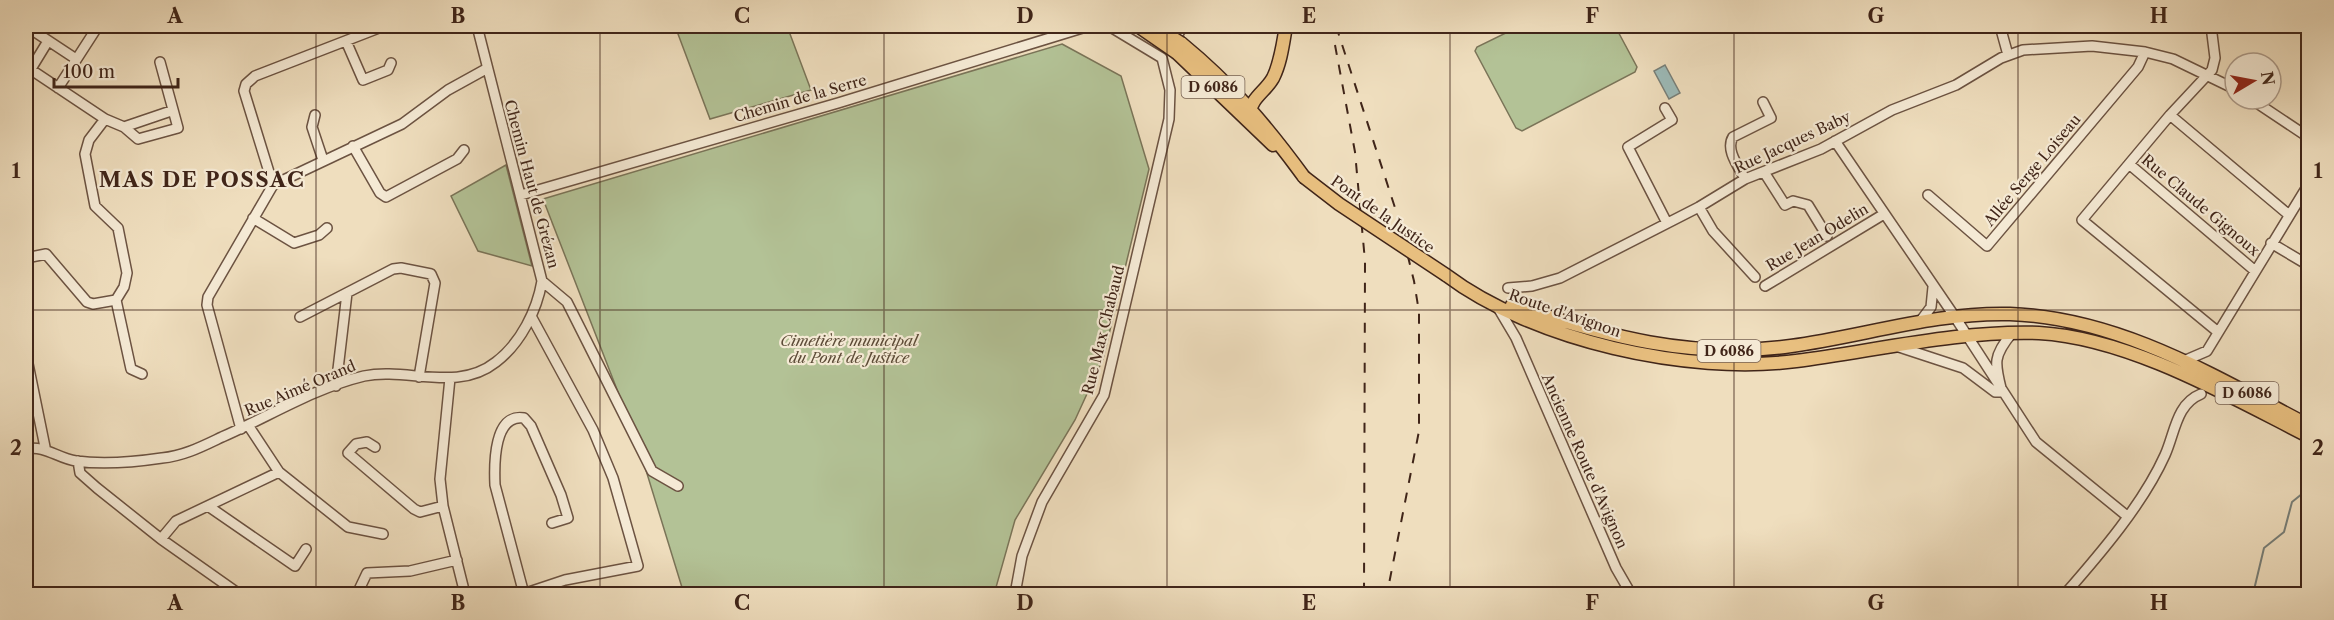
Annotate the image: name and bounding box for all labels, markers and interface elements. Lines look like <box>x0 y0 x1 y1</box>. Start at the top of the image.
text: A <box>166 4 183 28</box>
text: B <box>451 4 466 28</box>
text: C <box>734 4 750 28</box>
text: D <box>1016 4 1034 28</box>
text: E <box>1302 4 1316 28</box>
text: F <box>1585 4 1599 28</box>
text: G <box>1868 4 1885 28</box>
text: H <box>2150 4 2168 28</box>
scale bar <box>54 51 178 89</box>
north arrow <box>2223 51 2283 111</box>
text: 100 m <box>63 61 115 83</box>
street label: Chemin de la Serre <box>731 70 869 126</box>
text: N <box>2257 70 2279 87</box>
road number: D 6086 <box>1182 76 1244 98</box>
street label: Chemin Haut de Grézan <box>500 98 564 271</box>
street label: Rue Jacques Baby <box>1731 106 1854 177</box>
street label: Allée Serge Loiseau <box>1979 110 2084 231</box>
street label: Rue Claude Gignoux <box>2138 150 2264 260</box>
text: 1 <box>12 159 21 183</box>
text: 1 <box>2314 159 2323 183</box>
district label: MAS DE POSSAC <box>99 167 305 192</box>
street label: Pont de la Justice <box>1328 171 1438 257</box>
street label: Rue Jean Odelin <box>1762 199 1872 275</box>
street label: Rue Max Chabaud <box>1078 264 1128 396</box>
street label: Route d'Avignon <box>1506 285 1624 341</box>
park label: Cimetière municipal du Pont de Justice <box>780 331 920 367</box>
road number: D 6086 <box>1698 340 1760 362</box>
street label: Rue Aimé Orand <box>241 356 359 420</box>
street label: Ancienne Route d'Avignon <box>1537 370 1633 552</box>
road number: D 6086 <box>2216 382 2278 404</box>
text: 2 <box>10 436 22 460</box>
text: 2 <box>2312 436 2324 460</box>
text: A <box>166 591 183 615</box>
text: B <box>451 591 466 615</box>
text: C <box>734 591 750 615</box>
text: D <box>1016 591 1034 615</box>
text: E <box>1302 591 1316 615</box>
text: F <box>1585 591 1599 615</box>
text: G <box>1868 591 1885 615</box>
text: H <box>2150 591 2168 615</box>

